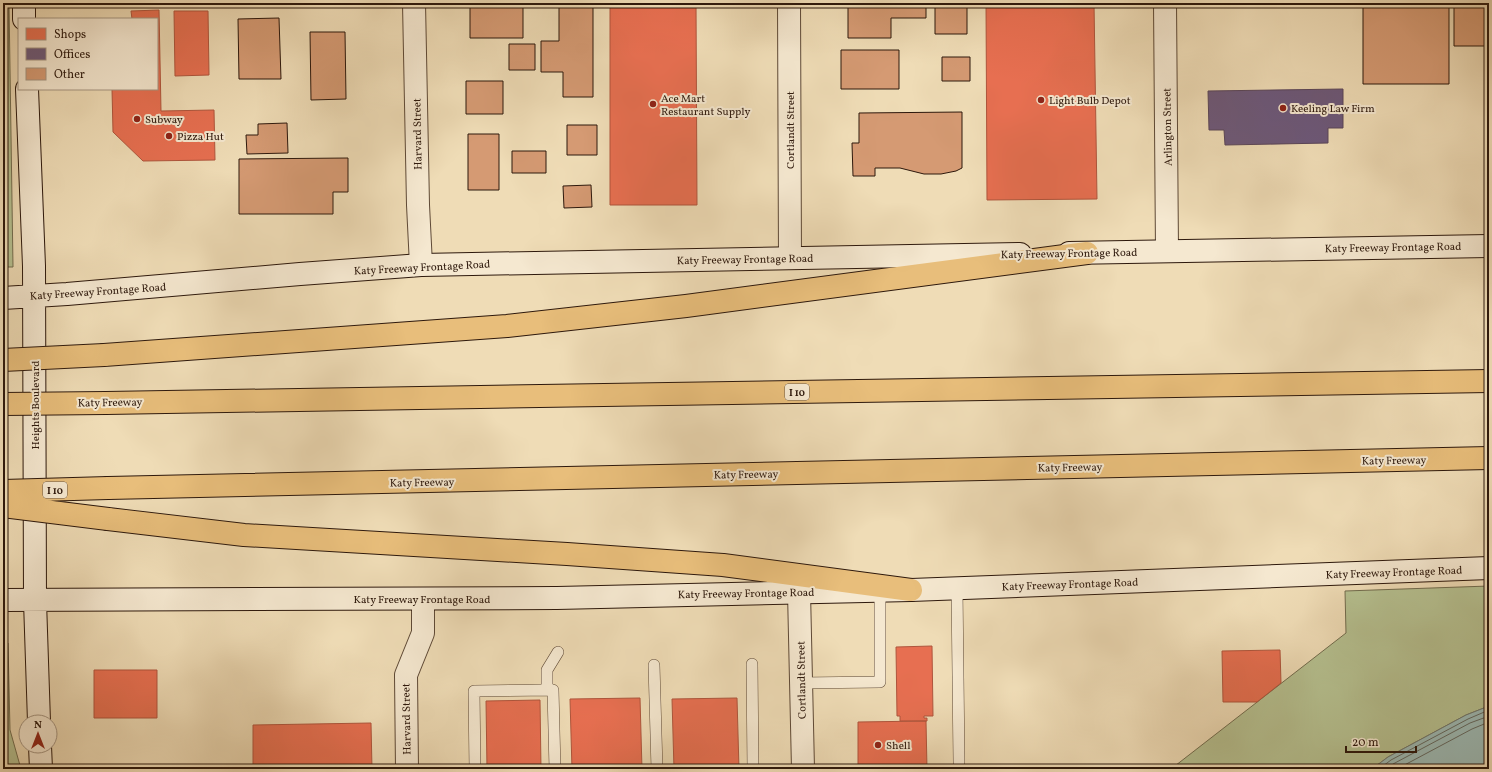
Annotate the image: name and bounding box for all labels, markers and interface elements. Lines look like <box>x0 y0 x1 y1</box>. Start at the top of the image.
legend <box>18 18 158 90</box>
text: Shops <box>54 27 86 43</box>
text: Offices <box>54 47 90 63</box>
text: Other <box>54 67 85 83</box>
street label: Arlington Street <box>1160 88 1177 166</box>
street label: Cortlandt Street <box>784 91 799 169</box>
place label: Ace Mart Restaurant Supply <box>661 92 751 120</box>
place label: Light Bulb Depot <box>1049 94 1131 109</box>
marker: Light Bulb Depot <box>1036 95 1046 105</box>
street label: Harvard Street <box>410 98 427 170</box>
marker: Ace Mart Restaurant Supply <box>648 99 658 109</box>
place label: Keeling Law Firm <box>1291 102 1375 117</box>
marker: Keeling Law Firm <box>1278 103 1288 113</box>
place label: Subway <box>145 113 183 128</box>
marker: Subway <box>132 114 142 124</box>
place label: Pizza Hut <box>177 130 224 145</box>
marker: Pizza Hut <box>164 131 174 141</box>
street label: Katy Freeway Frontage Road <box>1325 240 1462 257</box>
street label: Katy Freeway Frontage Road <box>1001 246 1138 263</box>
street label: Katy Freeway Frontage Road <box>677 252 814 269</box>
street label: Katy Freeway Frontage Road <box>353 257 491 280</box>
street label: Katy Freeway Frontage Road <box>29 280 167 305</box>
street label: Heights Boulevard <box>29 360 44 450</box>
road number: I 10 <box>785 384 809 400</box>
street label: Katy Freeway <box>77 395 143 412</box>
street label: Katy Freeway <box>1361 453 1427 470</box>
street label: Katy Freeway <box>1037 460 1103 477</box>
street label: Katy Freeway <box>713 467 779 484</box>
street label: Katy Freeway <box>389 475 455 492</box>
road number: I 10 <box>43 482 67 498</box>
street label: Katy Freeway Frontage Road <box>1325 564 1463 583</box>
street label: Katy Freeway Frontage Road <box>1001 576 1139 595</box>
street label: Katy Freeway Frontage Road <box>678 586 815 603</box>
street label: Katy Freeway Frontage Road <box>354 593 490 608</box>
street label: Cortlandt Street <box>794 641 811 719</box>
street label: Harvard Street <box>399 683 416 755</box>
north arrow <box>18 714 58 754</box>
text: N <box>34 718 42 733</box>
scale bar <box>1346 728 1416 754</box>
text: 20 m <box>1352 735 1379 751</box>
place label: Shell <box>886 739 910 754</box>
marker: Shell <box>873 740 883 750</box>

